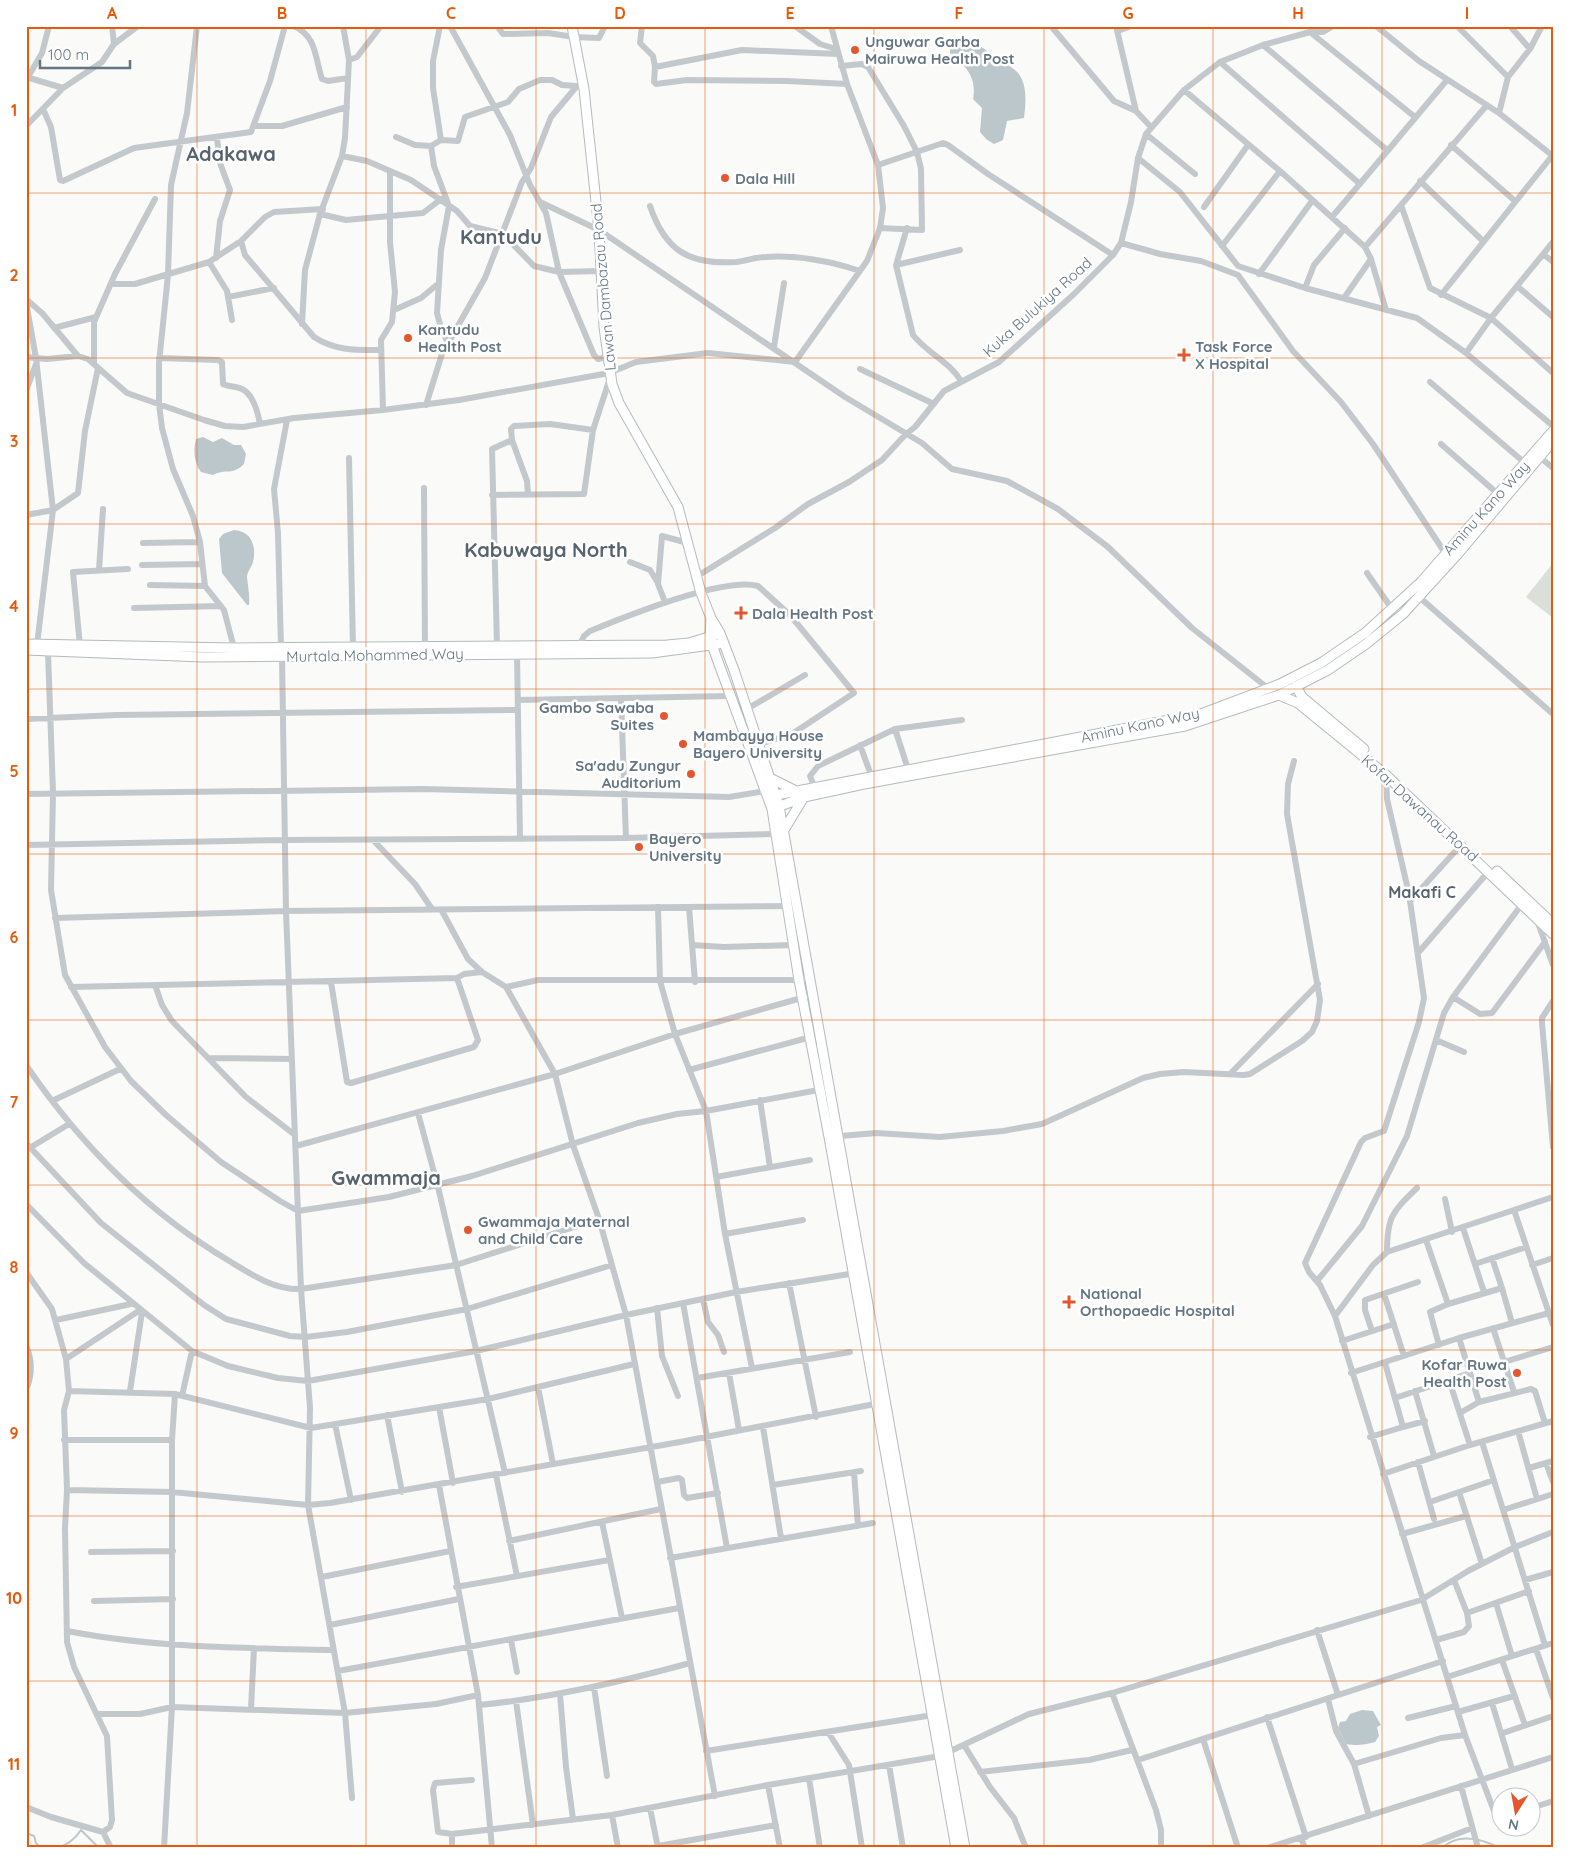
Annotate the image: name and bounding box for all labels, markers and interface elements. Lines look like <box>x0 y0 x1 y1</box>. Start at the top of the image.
text: A <box>107 3 118 23</box>
text: B <box>277 3 287 23</box>
text: C <box>446 3 456 23</box>
text: D <box>614 3 626 23</box>
text: E <box>785 3 795 23</box>
text: F <box>955 3 964 23</box>
text: G <box>1122 3 1134 23</box>
text: H <box>1292 3 1304 23</box>
text: I <box>1465 3 1469 23</box>
place label: Unguwar Garba Mairuwa Health Post <box>865 32 1015 68</box>
scale bar <box>40 38 130 70</box>
marker: Unguwar Garba Mairuwa Health Post <box>849 44 861 56</box>
text: 100 m <box>48 45 89 64</box>
text: 1 <box>11 100 17 120</box>
district label: Adakawa <box>186 141 276 166</box>
place label: Dala Hill <box>735 169 795 188</box>
marker: Dala Hill <box>719 172 731 184</box>
street label: Lawan Dambazau Road <box>586 203 620 371</box>
district label: Kantudu <box>460 224 542 249</box>
street label: Kuka Bulukiya Road <box>979 253 1095 361</box>
text: 2 <box>9 265 19 285</box>
place label: Kantudu Health Post <box>418 320 502 356</box>
marker: Kantudu Health Post <box>402 332 414 344</box>
place label: Task Force X Hospital <box>1195 337 1273 373</box>
marker: Task Force X Hospital <box>1177 348 1191 362</box>
text: 3 <box>10 431 18 451</box>
street label: Aminu Kano Way <box>1438 457 1534 559</box>
district label: Kabuwaya North <box>464 537 628 562</box>
text: 4 <box>9 596 19 616</box>
place label: Dala Health Post <box>752 604 874 623</box>
marker: Dala Health Post <box>734 606 748 620</box>
street label: Murtala Mohammed Way <box>286 644 464 666</box>
place label: Gambo Sawaba Suites <box>539 698 654 734</box>
street label: Aminu Kano Way <box>1079 703 1201 747</box>
marker: Gambo Sawaba Suites <box>658 710 670 722</box>
place label: Mambayya House Bayero University <box>693 726 824 762</box>
marker: Mambayya House Bayero University <box>677 738 689 750</box>
street label: Kofar Dawanau Road <box>1358 750 1482 866</box>
place label: Sa'adu Zungur Auditorium <box>575 756 681 792</box>
text: 5 <box>9 761 19 781</box>
marker: Sa'adu Zungur Auditorium <box>685 768 697 780</box>
place label: Bayero University <box>649 829 721 865</box>
marker: Bayero University <box>633 841 645 853</box>
district label: Makafi C <box>1388 882 1456 902</box>
text: 6 <box>10 927 19 947</box>
text: 7 <box>10 1092 19 1112</box>
district label: Gwammaja <box>331 1165 441 1190</box>
place label: Gwammaja Maternal and Child Care <box>478 1212 630 1248</box>
marker: Gwammaja Maternal and Child Care <box>462 1224 474 1236</box>
text: 8 <box>10 1257 19 1277</box>
place label: National Orthopaedic Hospital <box>1080 1284 1235 1320</box>
marker: National Orthopaedic Hospital <box>1062 1295 1076 1309</box>
place label: Kofar Ruwa Health Post <box>1421 1355 1507 1391</box>
marker: Kofar Ruwa Health Post <box>1511 1367 1523 1379</box>
text: 9 <box>9 1423 19 1443</box>
text: 10 <box>6 1588 22 1608</box>
text: 11 <box>8 1754 20 1774</box>
north arrow <box>1492 1786 1542 1836</box>
text: N <box>1507 1815 1520 1835</box>

